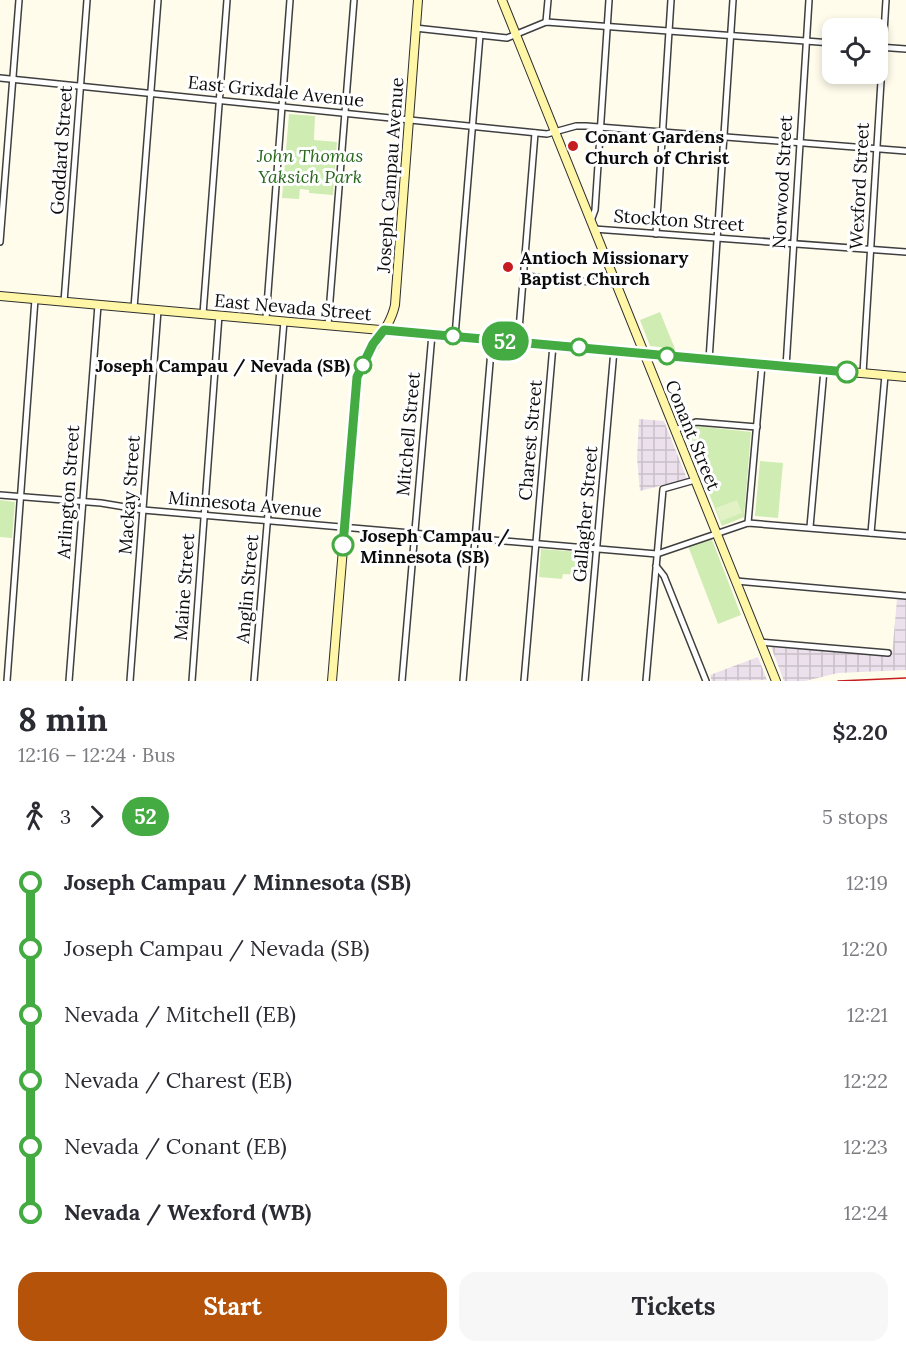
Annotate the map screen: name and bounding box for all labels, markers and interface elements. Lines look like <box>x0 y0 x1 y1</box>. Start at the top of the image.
map controls <box>822 18 888 84</box>
button: locate <box>822 18 888 84</box>
street label: East Grixdale Avenue <box>187 70 365 112</box>
street label: Joseph Campau Avenue <box>372 76 408 275</box>
street label: Goddard Street <box>45 85 77 215</box>
street label: Norwood Street <box>767 115 797 249</box>
street label: Wexford Street <box>844 122 874 250</box>
place label: Conant Gardens Church of Christ <box>585 125 730 169</box>
marker: Conant Gardens Church of Christ <box>566 139 580 153</box>
park label: John Thomas Yaksich Park <box>256 144 363 188</box>
street label: Stockton Street <box>613 204 745 236</box>
place label: Antioch Missionary Baptist Church <box>520 246 689 290</box>
marker: Antioch Missionary Baptist Church <box>501 260 515 274</box>
street label: East Nevada Street <box>213 289 373 325</box>
line badge: 52 <box>478 322 532 360</box>
unlabelled marker <box>444 327 462 345</box>
text: 52 <box>494 328 516 355</box>
unlabelled marker <box>570 338 588 356</box>
unlabelled marker <box>658 347 676 365</box>
place label: Joseph Campau / Nevada (SB) <box>96 354 350 377</box>
marker: Joseph Campau / Nevada (SB) <box>354 356 372 374</box>
unlabelled marker <box>836 361 858 383</box>
street label: Mitchell Street <box>391 371 425 497</box>
street label: Conant Street <box>660 377 726 493</box>
street label: Charest Street <box>513 379 547 501</box>
street label: Arlington Street <box>52 424 84 561</box>
street label: Mackay Street <box>113 435 145 555</box>
street label: Gallagher Street <box>568 445 602 583</box>
street label: Minnesota Avenue <box>167 486 323 522</box>
place label: Joseph Campau / Minnesota (SB) <box>360 524 510 568</box>
street label: Maine Street <box>169 533 199 641</box>
street label: Anglin Street <box>231 534 263 645</box>
marker: Joseph Campau / Minnesota (SB) <box>332 534 354 556</box>
text: 8 min <box>18 698 108 740</box>
text: $2.20 <box>832 718 888 746</box>
text: 12:16 – 12:24 · Bus <box>18 742 175 767</box>
icon: walk <box>18 800 51 833</box>
icon: forward <box>80 800 113 833</box>
text: 52 <box>134 803 157 830</box>
text: 3 <box>60 804 71 829</box>
text: 5 stops <box>822 804 888 829</box>
text: Joseph Campau / Minnesota (SB) <box>64 868 411 896</box>
text: 12:19 <box>846 870 888 895</box>
text: Joseph Campau / Nevada (SB) <box>64 934 370 962</box>
text: 12:20 <box>842 936 888 961</box>
text: Nevada / Mitchell (EB) <box>64 1000 296 1028</box>
text: 12:21 <box>847 1002 888 1027</box>
text: Nevada / Charest (EB) <box>64 1066 292 1094</box>
text: 12:22 <box>844 1068 888 1093</box>
text: Nevada / Conant (EB) <box>64 1132 287 1160</box>
text: 12:23 <box>843 1134 888 1159</box>
text: Nevada / Wexford (WB) <box>64 1198 311 1226</box>
text: 12:24 <box>844 1200 888 1225</box>
button: Start <box>18 1272 447 1341</box>
button: Tickets <box>459 1272 888 1341</box>

